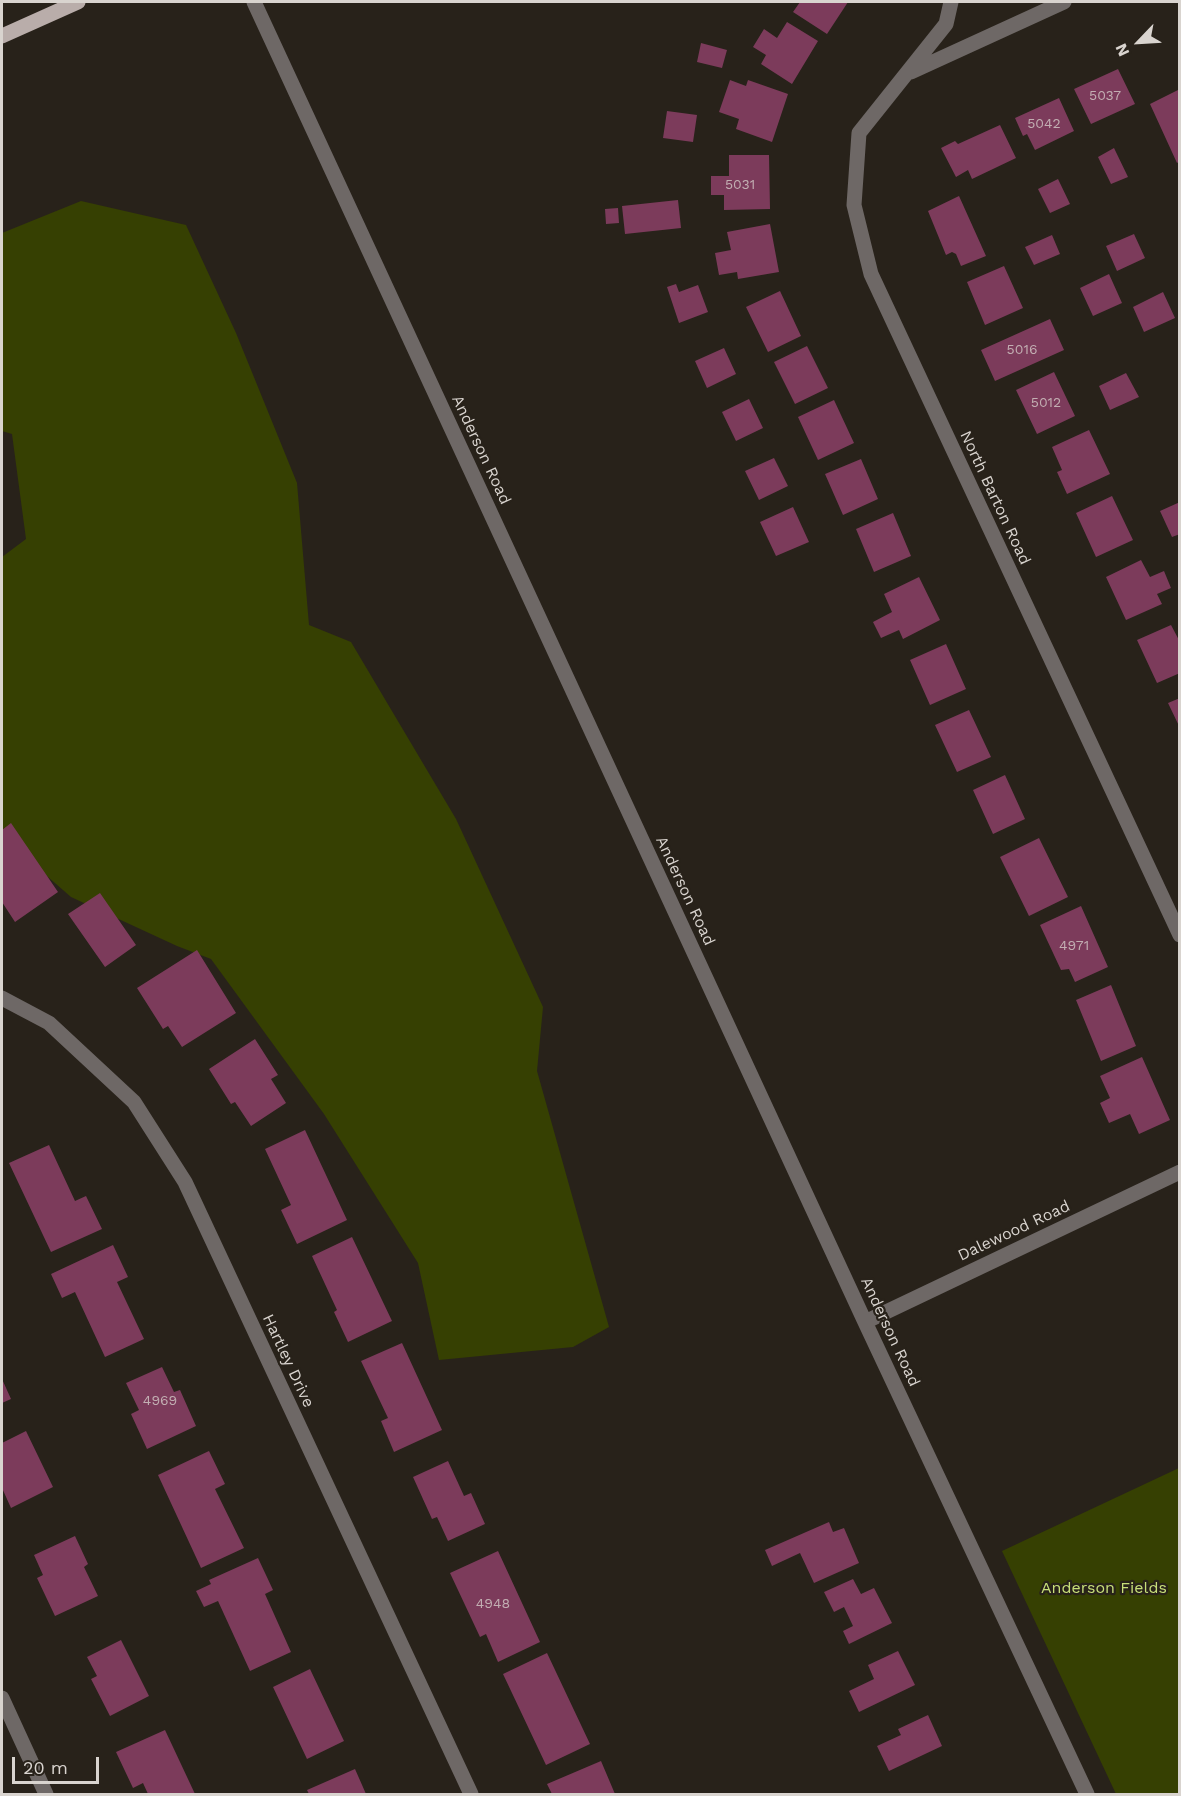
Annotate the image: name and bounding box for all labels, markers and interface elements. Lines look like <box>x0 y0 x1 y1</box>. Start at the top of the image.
north arrow <box>1109 12 1169 72</box>
text: N <box>1111 40 1133 59</box>
house number: 5037 <box>1089 88 1121 104</box>
house number: 5042 <box>1027 116 1061 132</box>
house number: 5031 <box>725 177 755 193</box>
house number: 5016 <box>1007 342 1037 358</box>
street label: Anderson Road <box>447 392 515 508</box>
house number: 5012 <box>1031 395 1061 411</box>
street label: North Barton Road <box>956 428 1034 568</box>
street label: Anderson Road <box>651 833 719 949</box>
house number: 4971 <box>1059 938 1089 954</box>
street label: Dalewood Road <box>955 1197 1073 1265</box>
street label: Anderson Road <box>856 1274 924 1390</box>
street label: Hartley Drive <box>258 1311 318 1411</box>
house number: 4969 <box>143 1393 177 1409</box>
park label: Anderson Fields <box>1041 1578 1167 1598</box>
house number: 4948 <box>476 1596 510 1612</box>
scale bar <box>15 1745 102 1783</box>
text: 20 m <box>23 1757 68 1778</box>

